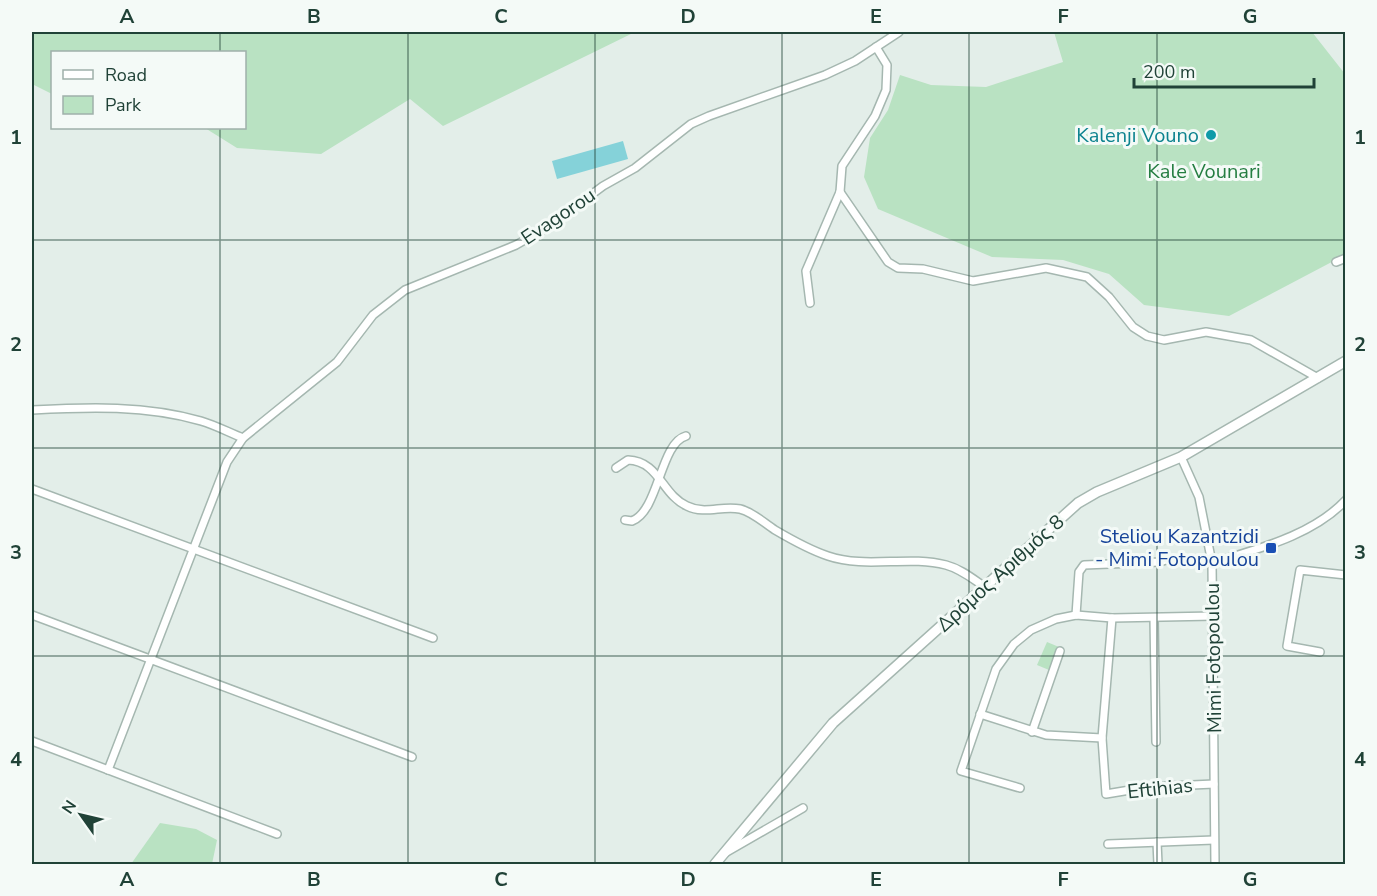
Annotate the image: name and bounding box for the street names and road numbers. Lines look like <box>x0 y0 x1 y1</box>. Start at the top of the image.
street label: Evagorou <box>516 182 601 251</box>
street label: Δρόμος Αριθμός 8 <box>931 509 1070 638</box>
street label: Mimi Fotopoulou <box>1199 583 1228 733</box>
street label: Eftihias <box>1126 772 1194 805</box>

